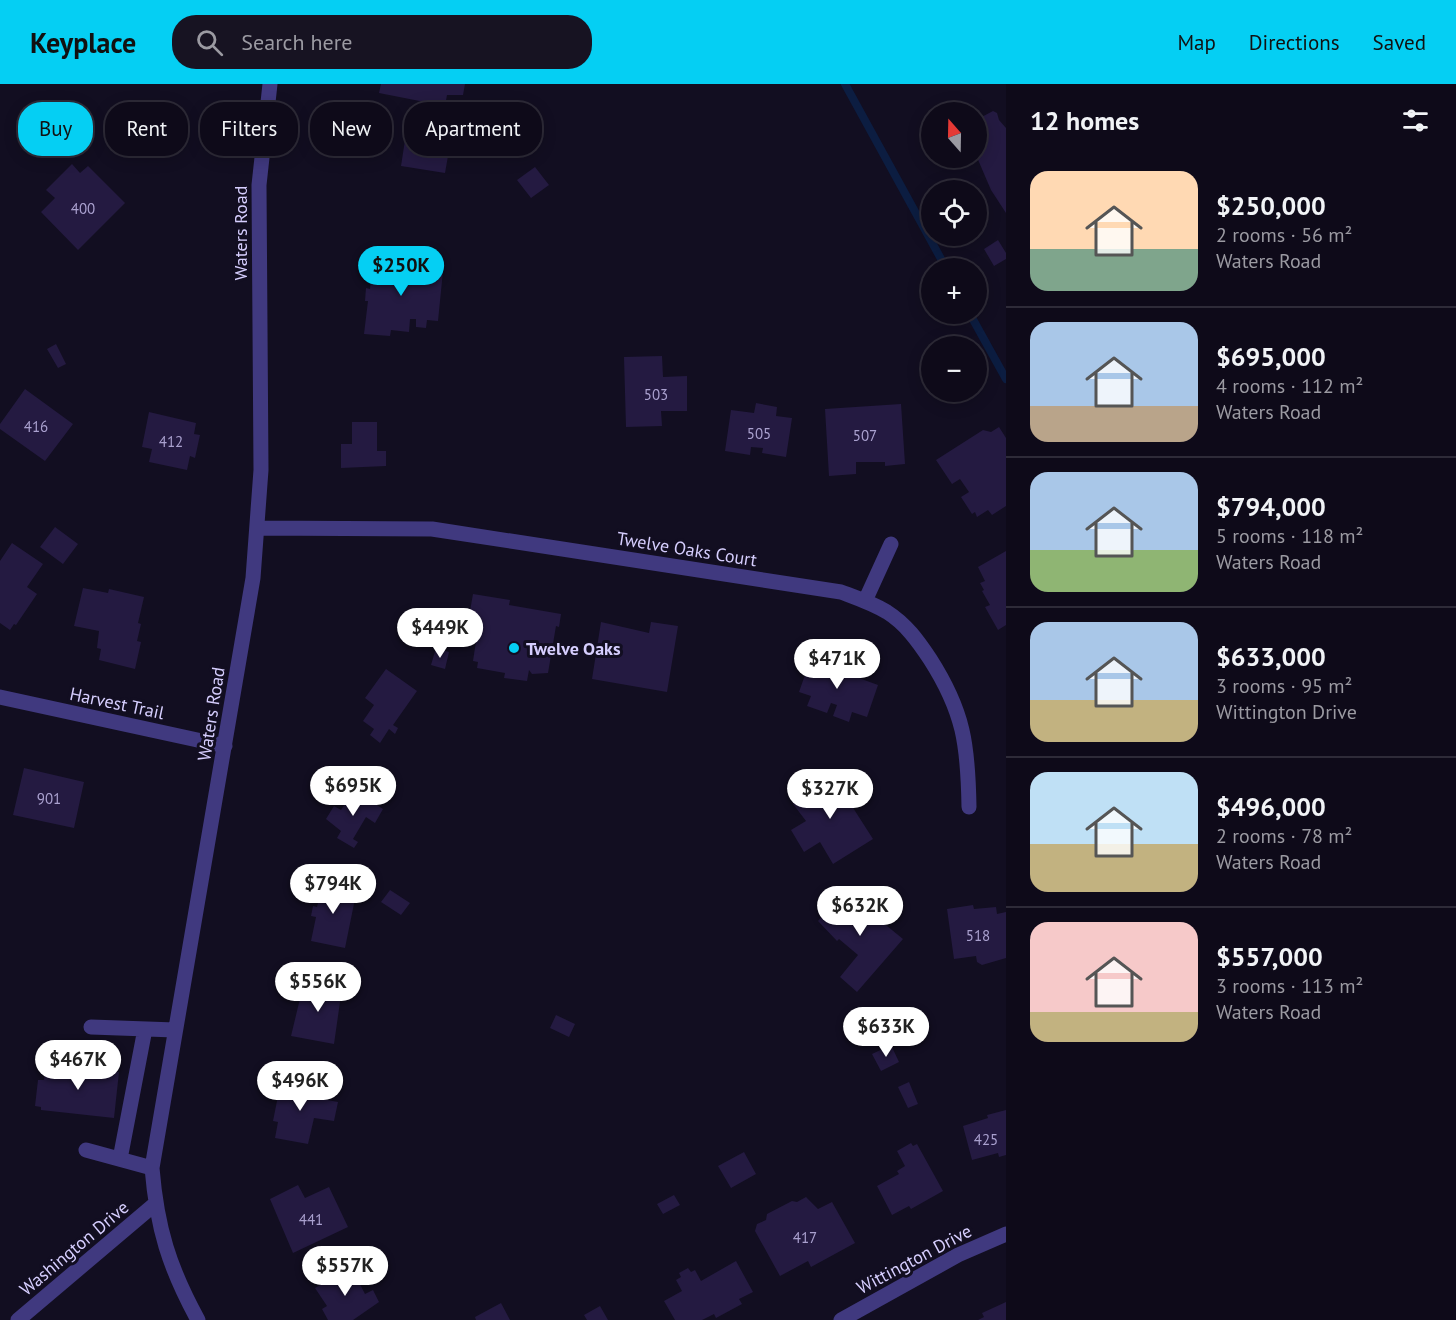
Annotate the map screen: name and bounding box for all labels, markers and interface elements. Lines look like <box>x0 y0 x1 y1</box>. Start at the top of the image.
search box <box>172 15 592 69</box>
text: Keyplace <box>30 24 136 61</box>
icon: search <box>193 26 226 59</box>
text: Search here <box>241 28 352 56</box>
text: Map <box>1177 29 1216 56</box>
text: Directions <box>1249 29 1340 56</box>
text: Saved <box>1373 29 1426 56</box>
chip: Buy <box>18 102 93 156</box>
chip: Rent <box>105 102 188 156</box>
chip: Filters <box>200 102 298 156</box>
chip: New <box>310 102 392 156</box>
chip: Apartment <box>404 102 542 156</box>
north arrow <box>921 102 987 168</box>
map controls <box>921 102 987 402</box>
text: 12 homes <box>1030 104 1139 137</box>
icon: filters <box>1399 104 1432 137</box>
button: locate <box>921 180 987 246</box>
street label: Waters Road <box>229 186 252 280</box>
text: $250,000 <box>1216 189 1326 222</box>
icon: home <box>1078 195 1150 267</box>
house number: 400 <box>71 199 95 218</box>
text: 2 rooms · 56 m² <box>1216 222 1352 248</box>
pin: $250K <box>359 246 443 297</box>
text: Waters Road <box>1216 248 1321 274</box>
text: $250K <box>372 252 430 278</box>
button: + <box>921 258 987 324</box>
button: − <box>921 336 987 402</box>
text: $695,000 <box>1216 340 1326 373</box>
icon: home <box>1078 346 1150 418</box>
text: 4 rooms · 112 m² <box>1216 373 1363 399</box>
house number: 503 <box>644 385 668 404</box>
text: Waters Road <box>1216 399 1321 425</box>
house number: 416 <box>24 417 48 436</box>
house number: 505 <box>747 424 771 443</box>
house number: 507 <box>853 426 877 445</box>
house number: 412 <box>159 432 183 451</box>
text: $794,000 <box>1216 490 1326 523</box>
icon: home <box>1078 496 1150 568</box>
text: 5 rooms · 118 m² <box>1216 523 1363 549</box>
street label: Twelve Oaks Court <box>615 527 759 571</box>
text: Waters Road <box>1216 549 1321 575</box>
pin: $449K <box>398 608 482 659</box>
text: $449K <box>411 614 469 640</box>
place label: Twelve Oaks <box>526 637 621 660</box>
pin: $471K <box>795 639 879 690</box>
text: $633,000 <box>1216 640 1326 673</box>
marker: Twelve Oaks <box>507 641 521 655</box>
text: $471K <box>808 645 866 671</box>
icon: home <box>1078 646 1150 718</box>
street label: Waters Road <box>192 665 230 763</box>
text: 3 rooms · 95 m² <box>1216 673 1352 699</box>
street label: Harvest Trail <box>68 682 167 724</box>
text: Wittington Drive <box>1216 699 1357 725</box>
pin: $695K <box>311 766 395 817</box>
pin: $327K <box>788 769 872 820</box>
text: $695K <box>324 772 382 798</box>
text: $327K <box>801 775 859 801</box>
house number: 901 <box>37 789 61 808</box>
text: $496,000 <box>1216 790 1326 823</box>
icon: home <box>1078 796 1150 868</box>
text: 2 rooms · 78 m² <box>1216 823 1352 849</box>
text: Waters Road <box>1216 849 1321 875</box>
pin: $794K <box>291 864 375 915</box>
text: $794K <box>304 870 362 896</box>
pin: $632K <box>818 886 902 937</box>
text: $632K <box>831 892 889 918</box>
house number: 518 <box>966 926 990 945</box>
text: $557,000 <box>1216 940 1323 973</box>
icon: home <box>1078 946 1150 1018</box>
pin: $556K <box>276 962 360 1013</box>
text: $556K <box>289 968 347 994</box>
text: 3 rooms · 113 m² <box>1216 973 1363 999</box>
text: Waters Road <box>1216 999 1321 1025</box>
pin: $633K <box>844 1007 928 1058</box>
text: $633K <box>857 1013 915 1039</box>
pin: $467K <box>36 1040 120 1091</box>
text: $467K <box>49 1046 107 1072</box>
pin: $496K <box>258 1061 342 1112</box>
text: $496K <box>271 1067 329 1093</box>
house number: 425 <box>974 1130 998 1149</box>
street label: Washington Drive <box>15 1196 133 1300</box>
house number: 441 <box>299 1210 323 1229</box>
street label: Wittington Drive <box>853 1219 975 1299</box>
house number: 417 <box>793 1228 817 1247</box>
pin: $557K <box>303 1246 387 1297</box>
text: $557K <box>316 1252 374 1278</box>

